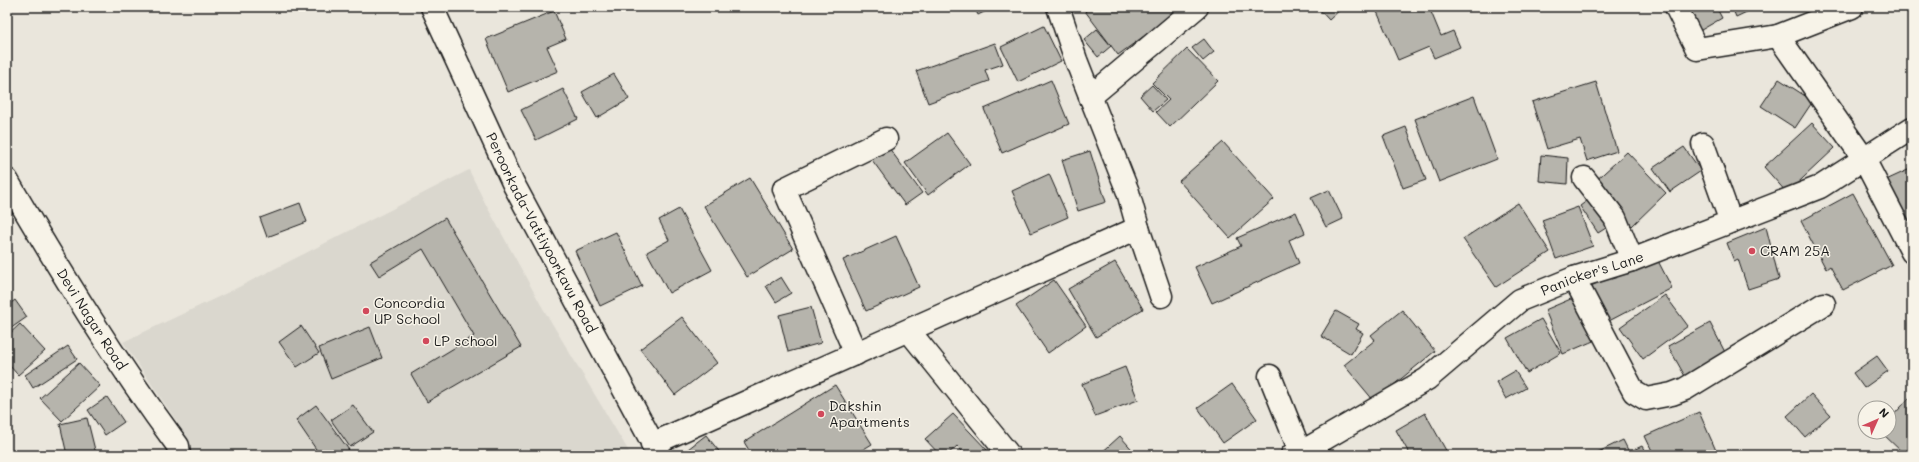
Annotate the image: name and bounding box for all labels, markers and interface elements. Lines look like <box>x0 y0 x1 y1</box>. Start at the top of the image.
street label: Peroorkada-Vattiyoorkavu Road <box>482 129 602 336</box>
place label: CRAM 25A <box>1760 241 1830 260</box>
street label: Panicker's Lane <box>1538 246 1646 300</box>
marker: CRAM 25A <box>1747 246 1757 256</box>
street label: Devi Nagar Road <box>53 265 132 373</box>
place label: Concordia UP School <box>374 293 446 328</box>
marker: Concordia UP School <box>361 306 371 316</box>
place label: LP school <box>434 331 497 350</box>
marker: LP school <box>421 336 431 346</box>
place label: Dakshin Apartments <box>829 396 910 431</box>
north arrow <box>1857 400 1897 440</box>
text: N <box>1876 404 1893 421</box>
marker: Dakshin Apartments <box>816 409 826 419</box>

